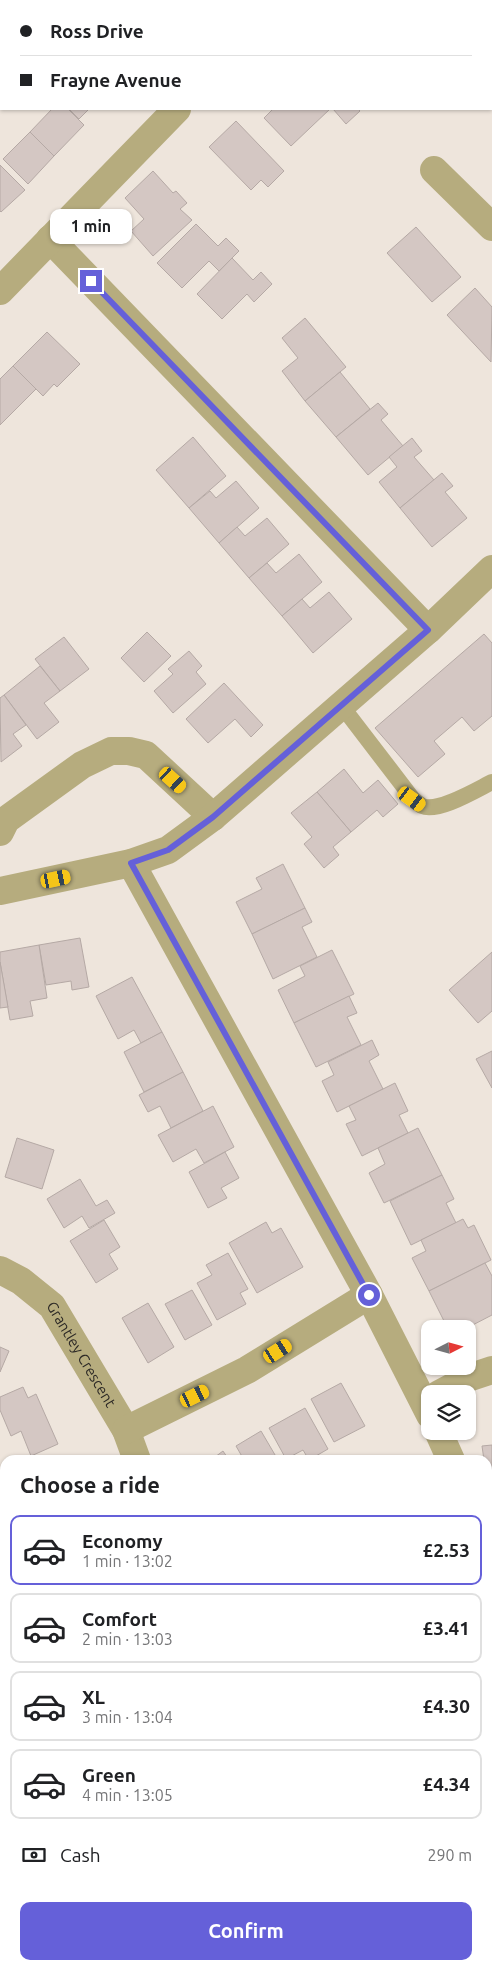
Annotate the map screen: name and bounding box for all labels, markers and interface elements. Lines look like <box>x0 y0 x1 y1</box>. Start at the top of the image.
text: Ross Drive <box>50 20 144 42</box>
text: Frayne Avenue <box>50 69 182 91</box>
callout: 1 min <box>50 208 132 244</box>
text: 1 min <box>71 217 111 235</box>
route end <box>80 270 102 292</box>
car <box>156 764 189 796</box>
car <box>395 784 428 814</box>
car <box>39 869 72 889</box>
route start <box>358 1284 380 1306</box>
street label: Grantley Crescent <box>43 1298 119 1410</box>
north arrow <box>421 1320 476 1375</box>
map controls <box>421 1320 476 1440</box>
car <box>261 1337 294 1365</box>
car <box>178 1383 211 1409</box>
button: layers <box>421 1385 476 1440</box>
text: Choose a ride <box>20 1472 160 1497</box>
icon: car <box>22 1528 67 1573</box>
text: Economy <box>82 1530 163 1552</box>
text: £2.53 <box>422 1539 470 1561</box>
text: 1 min · 13:02 <box>82 1552 173 1570</box>
icon: car <box>22 1606 67 1651</box>
text: Comfort <box>82 1608 157 1630</box>
text: £3.41 <box>422 1617 470 1639</box>
text: 2 min · 13:03 <box>82 1630 173 1648</box>
icon: car <box>22 1684 67 1729</box>
text: XL <box>82 1686 105 1708</box>
text: £4.30 <box>422 1695 470 1717</box>
text: 3 min · 13:04 <box>82 1708 173 1726</box>
icon: car <box>22 1762 67 1807</box>
text: Green <box>82 1764 136 1786</box>
text: £4.34 <box>422 1773 470 1795</box>
text: 4 min · 13:05 <box>82 1786 173 1804</box>
icon: cash <box>20 1841 48 1869</box>
text: Cash <box>60 1844 101 1866</box>
text: 290 m <box>427 1846 472 1864</box>
button: Confirm <box>20 1902 472 1960</box>

